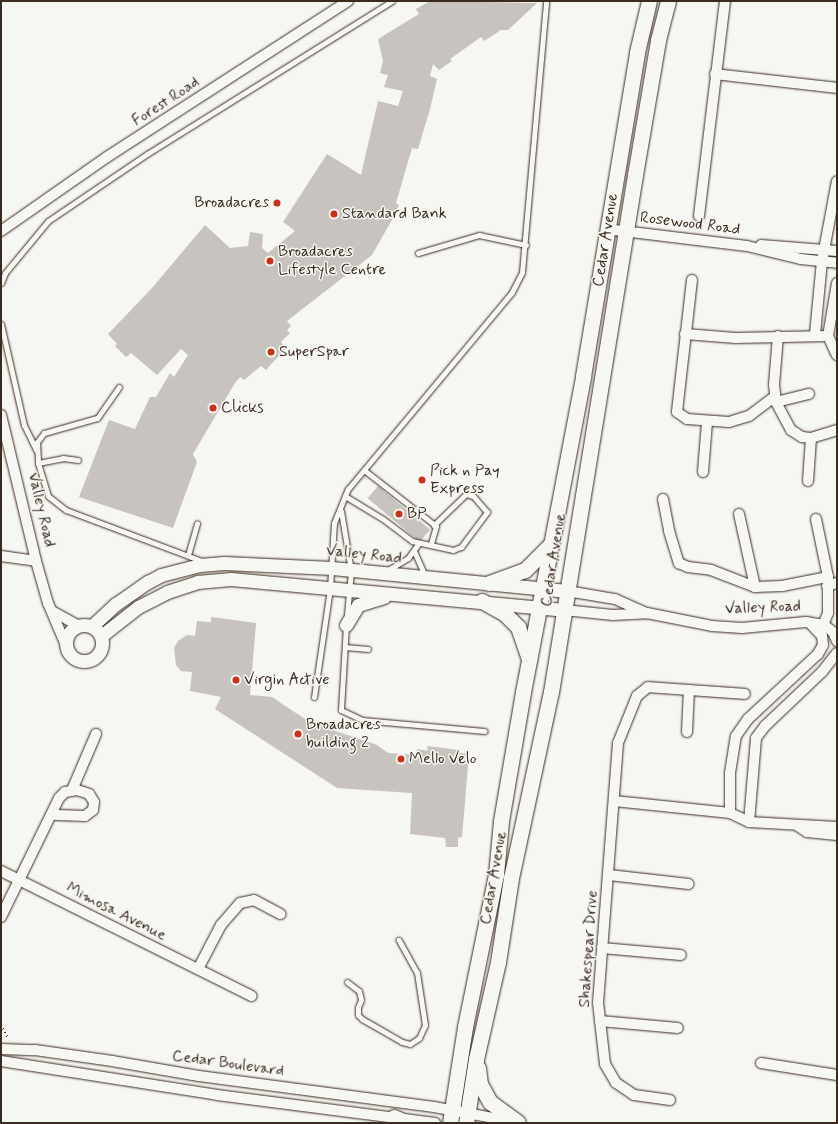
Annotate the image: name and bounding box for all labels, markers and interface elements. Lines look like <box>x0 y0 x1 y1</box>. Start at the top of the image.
street label: Forest Road <box>129 73 203 131</box>
street label: Cedar Avenue <box>589 191 623 289</box>
place label: Broadacres <box>194 193 269 213</box>
marker: Broadacres <box>272 198 282 208</box>
place label: Standard Bank <box>342 204 447 224</box>
street label: Rosewood Road <box>639 208 741 240</box>
marker: Standard Bank <box>329 209 339 219</box>
place label: Broadacres Lifestyle Centre <box>278 242 390 280</box>
marker: Broadacres Lifestyle Centre <box>265 256 275 266</box>
place label: SuperSpar <box>279 342 349 362</box>
marker: SuperSpar <box>266 347 276 357</box>
place label: Clicks <box>221 398 264 418</box>
marker: Clicks <box>208 403 218 413</box>
place label: Pick n Pay Express <box>430 461 500 499</box>
street label: Valley Road <box>23 471 59 549</box>
marker: Pick n Pay Express <box>417 475 427 485</box>
place label: BP <box>407 504 426 524</box>
marker: BP <box>394 509 404 519</box>
street label: Cedar Avenue <box>537 511 571 609</box>
street label: Valley Road <box>325 541 403 569</box>
street label: Valley Road <box>724 597 802 619</box>
place label: Virgin Active <box>244 670 329 690</box>
marker: Virgin Active <box>231 675 241 685</box>
place label: Broadacres building 2 <box>306 715 381 753</box>
marker: Broadacres building 2 <box>293 729 303 739</box>
place label: Mello Velo <box>409 749 477 769</box>
marker: Mello Velo <box>396 754 406 764</box>
street label: Cedar Avenue <box>476 829 512 927</box>
street label: Mimosa Avenue <box>63 879 169 945</box>
street label: Shakespear Drive <box>575 890 603 1008</box>
street label: Cedar Boulevard <box>172 1047 284 1081</box>

